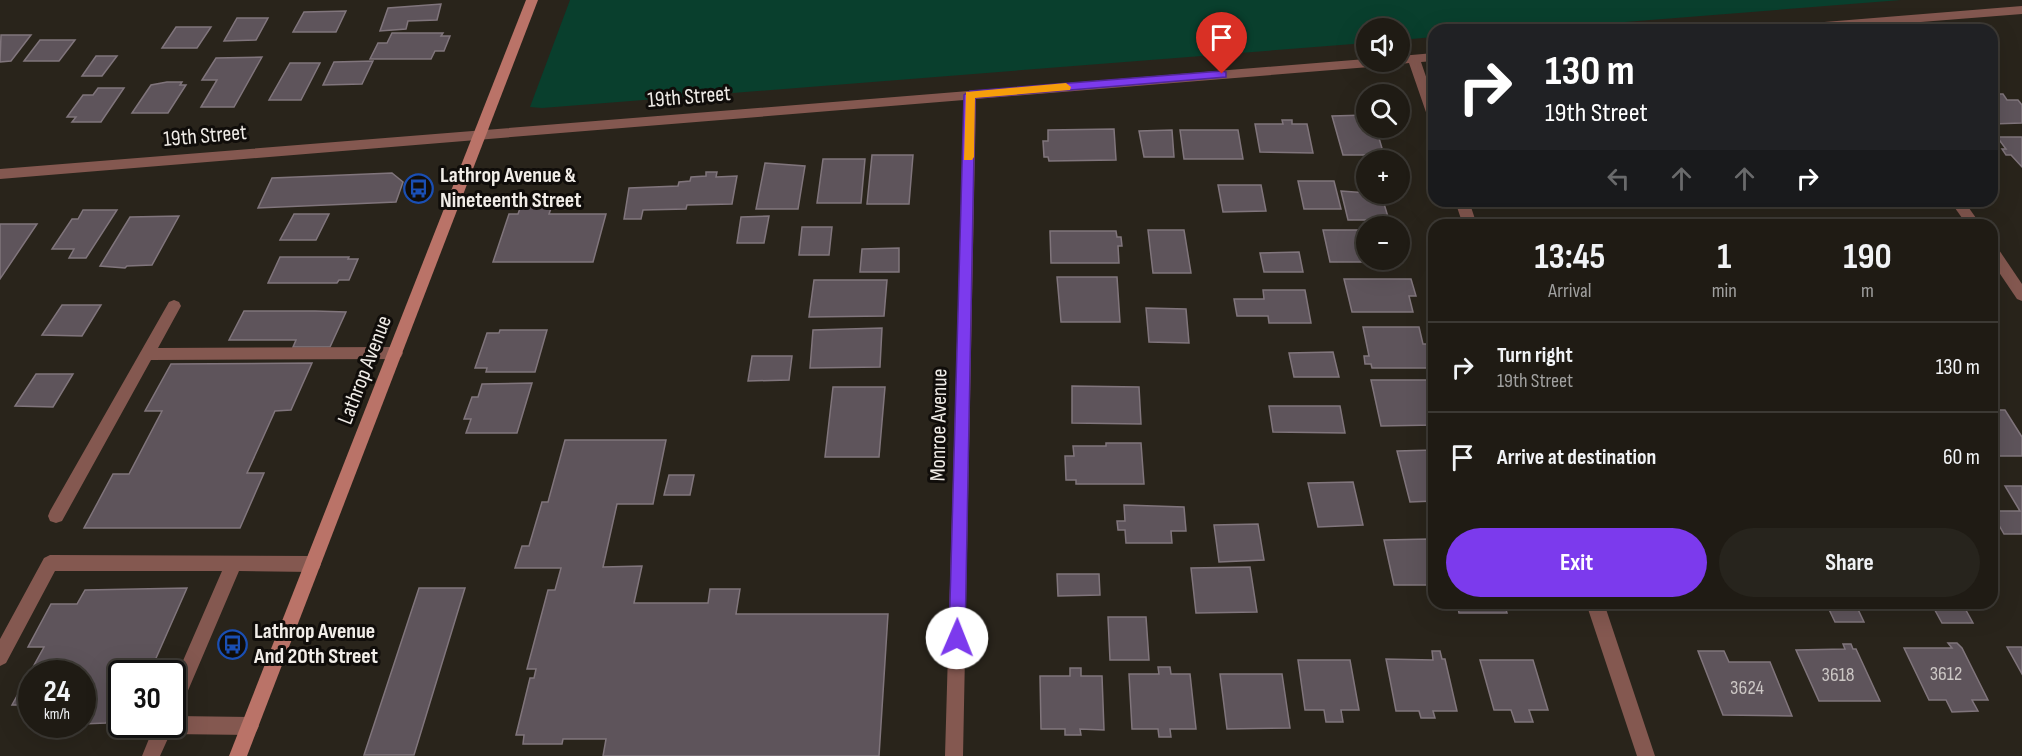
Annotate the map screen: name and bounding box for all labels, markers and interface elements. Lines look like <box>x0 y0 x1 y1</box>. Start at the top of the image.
pin <box>1196 12 1247 74</box>
map controls <box>1356 18 1410 270</box>
button: sound <box>1356 18 1410 72</box>
icon: arrive <box>1205 21 1238 54</box>
text: 130 m <box>1545 46 1635 97</box>
icon: right <box>1446 48 1524 126</box>
street label: 19th Street <box>646 80 732 114</box>
button: search <box>1356 84 1410 138</box>
text: 19th Street <box>1545 97 1648 129</box>
street label: 19th Street <box>162 119 248 153</box>
button: + <box>1356 150 1410 204</box>
place label: Lathrop Avenue & Nineteenth Street <box>440 162 581 214</box>
icon: left <box>1602 162 1635 195</box>
icon: ahead <box>1665 162 1698 195</box>
icon: ahead <box>1728 162 1761 195</box>
icon: right <box>1791 162 1824 195</box>
bus stop icon: Lathrop Avenue & Nineteenth Street <box>403 172 435 204</box>
button: − <box>1356 216 1410 270</box>
text: 13:45 <box>1534 236 1605 279</box>
text: 1 <box>1717 236 1731 279</box>
text: 190 <box>1843 236 1892 279</box>
text: Arrival <box>1548 279 1591 303</box>
text: min <box>1712 279 1737 303</box>
text: m <box>1861 279 1874 303</box>
street label: Lathrop Avenue <box>332 312 398 428</box>
text: Turn right <box>1497 342 1573 369</box>
icon: right <box>1446 351 1479 384</box>
text: 130 m <box>1936 354 1980 381</box>
street label: Monroe Avenue <box>925 368 953 482</box>
text: 19th Street <box>1497 369 1573 393</box>
icon: arrive <box>1446 441 1479 474</box>
text: Arrive at destination <box>1497 444 1656 471</box>
text: 60 m <box>1943 444 1980 471</box>
button: Exit <box>1446 528 1707 597</box>
button: Share <box>1719 528 1980 597</box>
position arrow <box>925 606 989 670</box>
place label: Lathrop Avenue And 20th Street <box>253 618 378 670</box>
bus stop icon: Lathrop Avenue And 20th Street <box>217 628 249 660</box>
speed limit sign: 30 <box>108 660 186 738</box>
house number: 3612 <box>1930 662 1962 686</box>
house number: 3618 <box>1822 663 1854 687</box>
text: 24 <box>44 674 70 710</box>
house number: 3624 <box>1730 676 1764 700</box>
text: km/h <box>44 705 70 724</box>

